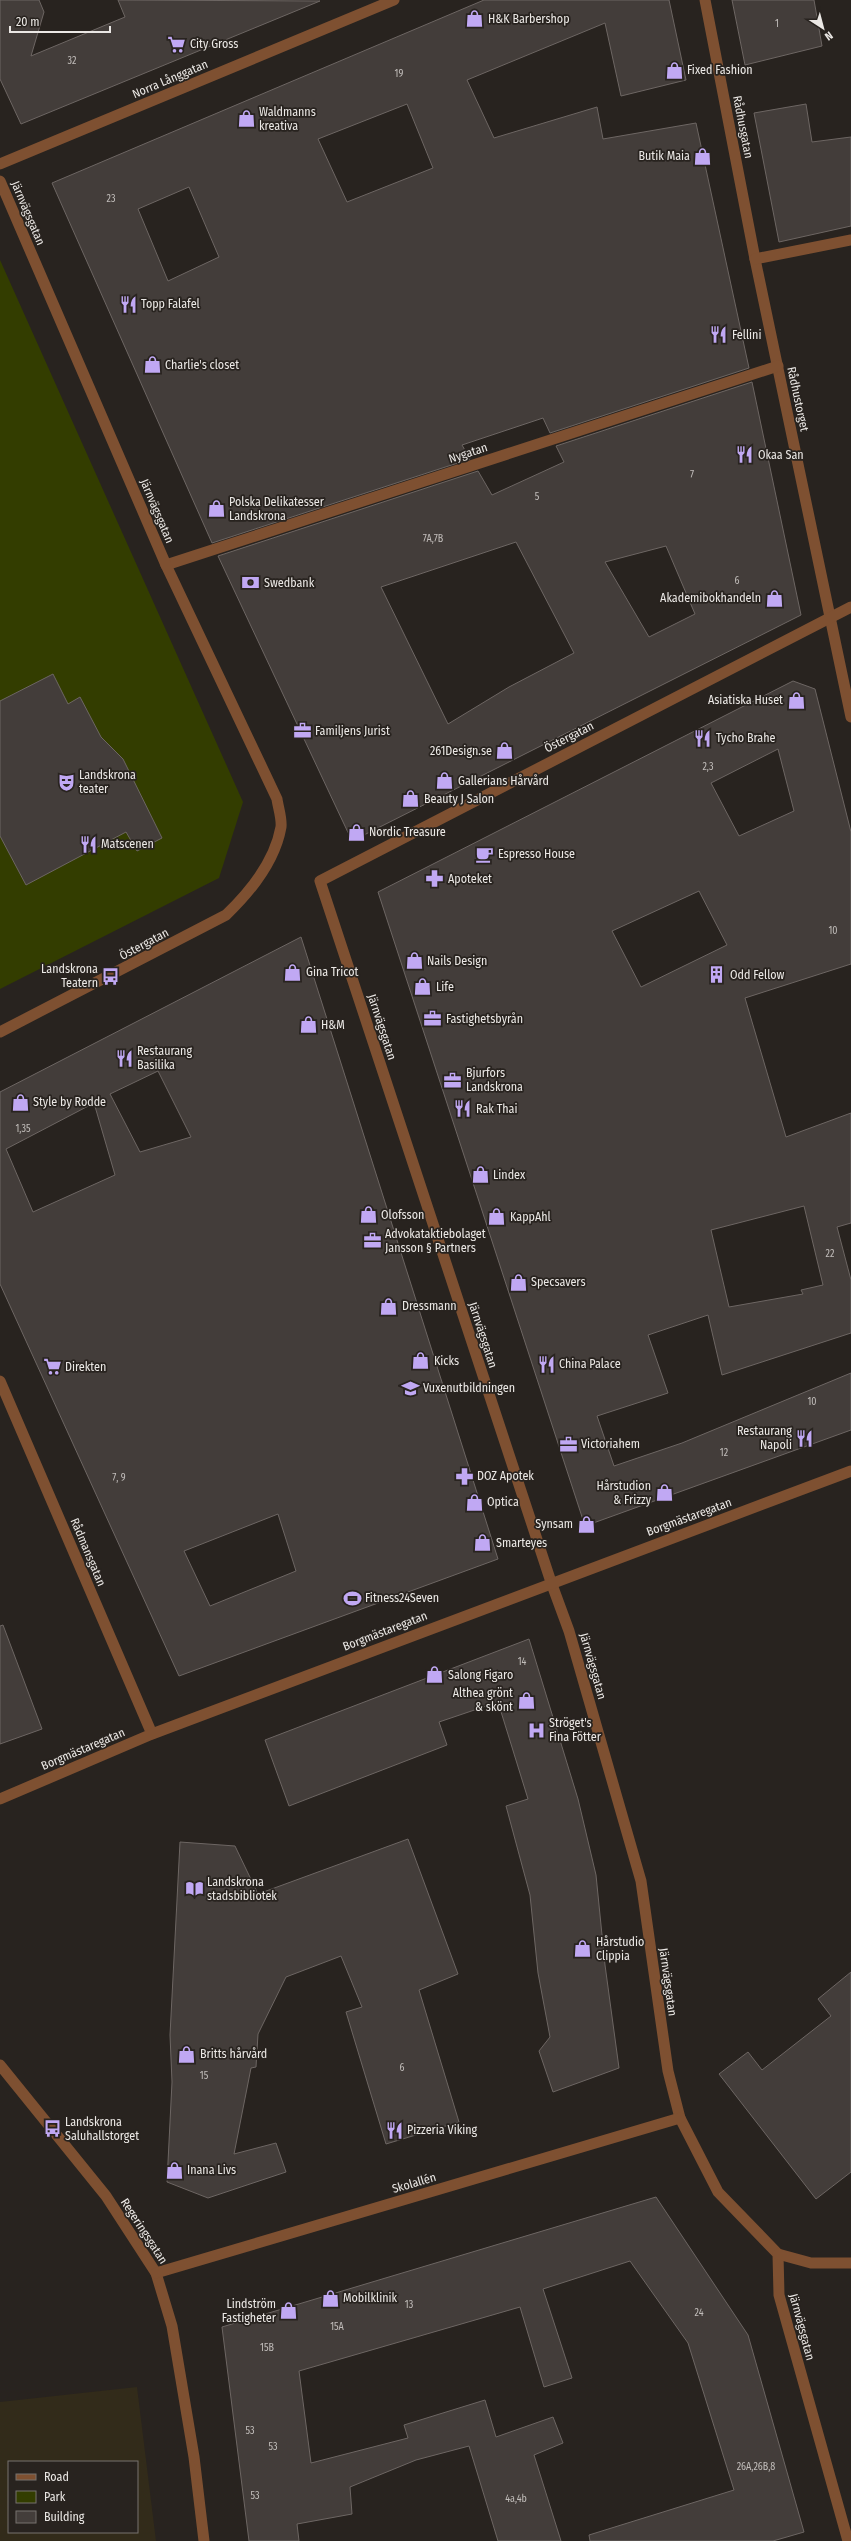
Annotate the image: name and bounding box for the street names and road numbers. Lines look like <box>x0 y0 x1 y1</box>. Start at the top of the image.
street label: Norra Långgatan <box>130 57 210 101</box>
street label: Rådhusgatan <box>730 94 756 160</box>
street label: Järnvägsgatan <box>8 179 48 247</box>
street label: Rådhustorget <box>784 365 812 433</box>
street label: Nygatan <box>447 440 489 466</box>
street label: Järnvägsgatan <box>137 477 177 545</box>
street label: Östergatan <box>541 717 596 755</box>
street label: Östergatan <box>116 923 171 963</box>
street label: Järnvägsgatan <box>365 992 399 1062</box>
street label: Järnvägsgatan <box>466 1300 500 1370</box>
street label: Borgmästaregatan <box>645 1495 733 1539</box>
street label: Rådmansgatan <box>67 1516 109 1588</box>
street label: Borgmästaregatan <box>341 1608 429 1654</box>
street label: Järnvägsgatan <box>577 1631 609 1701</box>
street label: Borgmästaregatan <box>39 1725 127 1773</box>
street label: Järnvägsgatan <box>656 1947 680 2017</box>
street label: Skolallén <box>390 2170 438 2196</box>
street label: Regeringsgatan <box>118 2196 170 2266</box>
street label: Järnvägsgatan <box>786 2292 818 2362</box>

